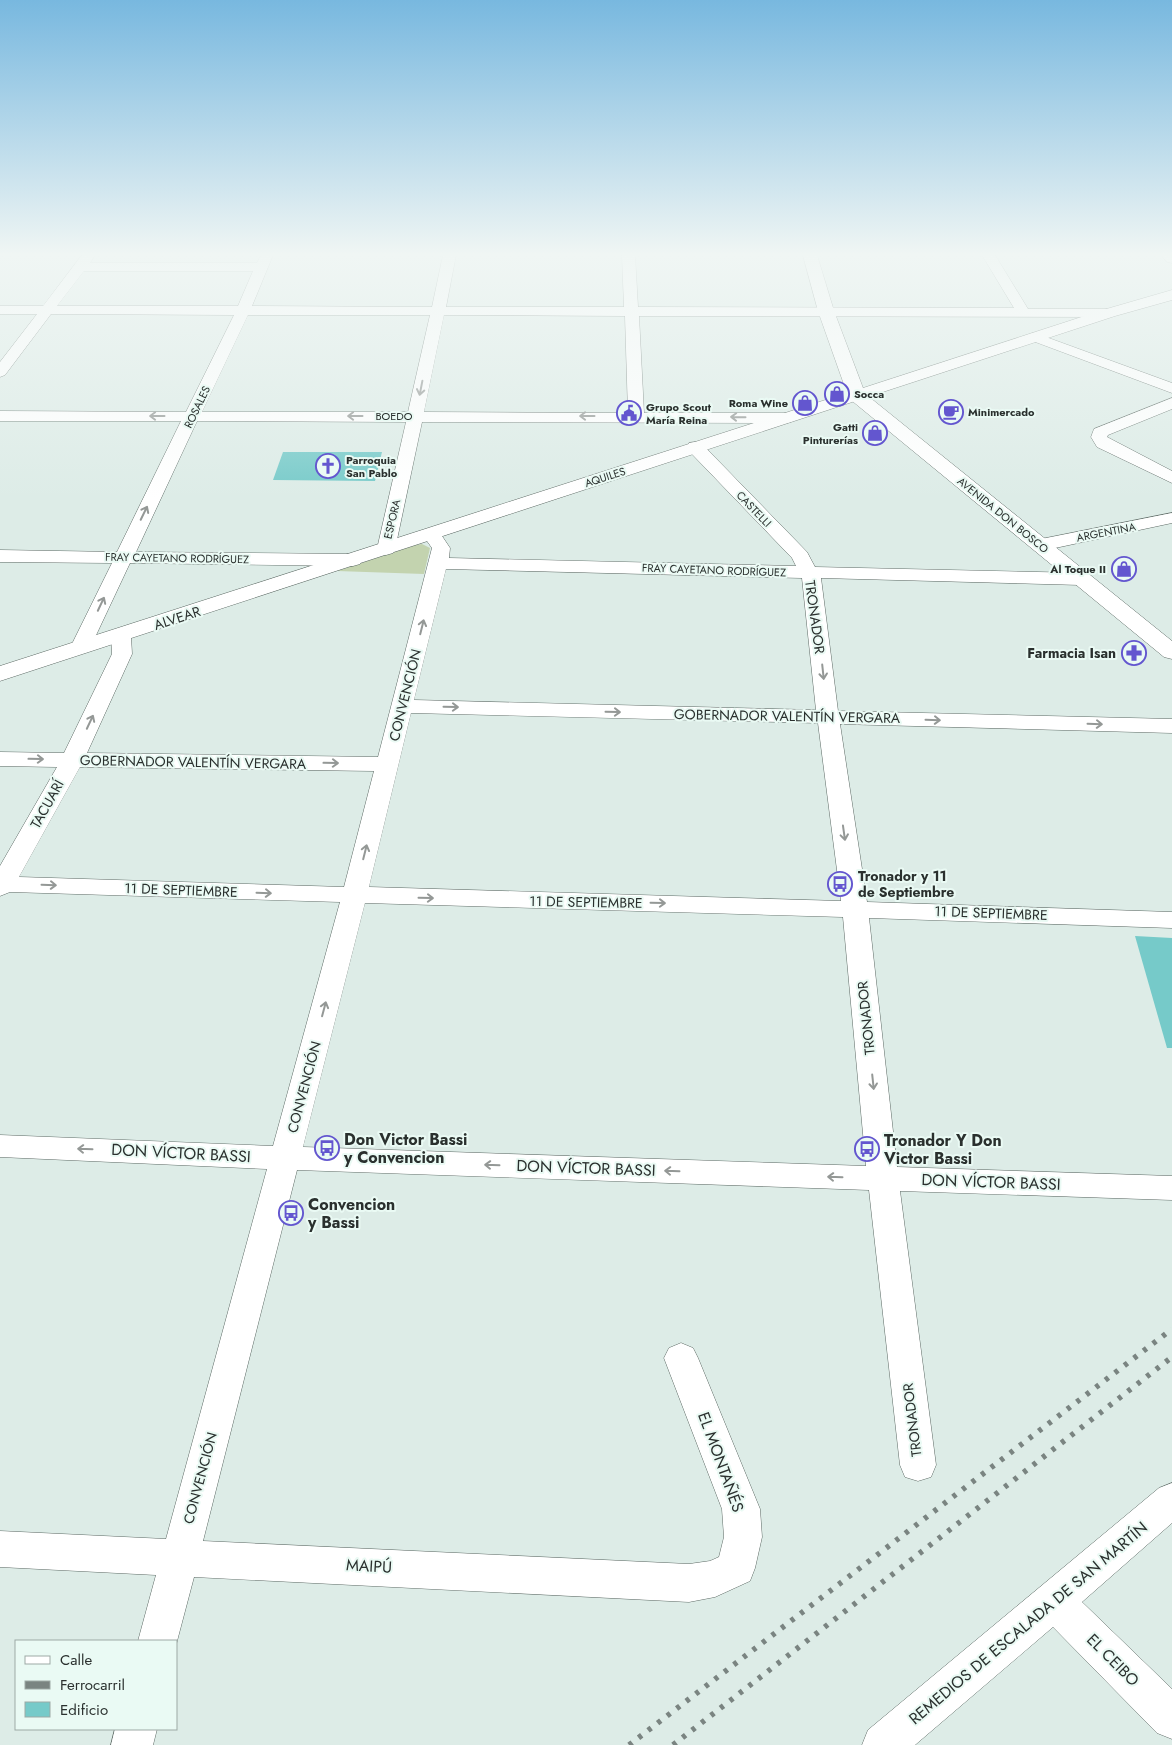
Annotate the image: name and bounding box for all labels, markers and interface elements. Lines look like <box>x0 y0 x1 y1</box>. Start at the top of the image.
one-way arrow <box>416 379 426 395</box>
shop icon: Socca <box>824 381 850 407</box>
street label: ROSALES <box>180 383 214 431</box>
place label: Socca <box>854 386 884 402</box>
shop icon: Roma Wine <box>792 390 818 416</box>
place label: Roma Wine <box>729 395 788 411</box>
place label: Grupo Scout María Reina <box>646 399 712 428</box>
cafe icon: Minimercado <box>938 399 964 425</box>
public building icon: Grupo Scout María Reina <box>616 400 642 426</box>
place label: Minimercado <box>968 404 1035 420</box>
street label: BOEDO <box>375 408 413 424</box>
one-way arrow <box>150 411 166 421</box>
one-way arrow <box>347 411 364 421</box>
one-way arrow <box>580 411 596 421</box>
one-way arrow <box>731 412 747 422</box>
place label: Gatti Pinturerías <box>803 419 858 448</box>
shop icon: Gatti Pinturerías <box>862 420 888 446</box>
place label: Parroquia San Pablo <box>346 452 398 481</box>
church icon: Parroquia San Pablo <box>315 453 341 479</box>
street label: AQUILES <box>582 463 628 491</box>
street label: AVENIDA DON BOSCO <box>954 473 1052 557</box>
street label: CASTELLI <box>733 487 775 531</box>
street label: ESPORA <box>380 497 404 540</box>
one-way arrow <box>140 506 150 521</box>
street label: ARGENTINA <box>1075 518 1138 546</box>
street label: FRAY CAYETANO RODRÍGUEZ <box>105 549 249 567</box>
shop icon: Al Toque II <box>1111 556 1137 582</box>
street label: FRAY CAYETANO RODRÍGUEZ <box>642 559 786 581</box>
place label: Al Toque II <box>1049 561 1106 577</box>
street label: TRONADOR <box>800 579 830 655</box>
one-way arrow <box>97 597 106 612</box>
street label: ALVEAR <box>151 601 203 635</box>
one-way arrow <box>418 619 427 635</box>
pharmacy icon: Farmacia Isan <box>1121 640 1147 666</box>
place label: Farmacia Isan <box>1027 643 1116 663</box>
street label: CONVENCIÓN <box>384 647 426 743</box>
one-way arrow <box>818 664 828 680</box>
one-way arrow <box>442 703 458 712</box>
street label: GOBERNADOR VALENTÍN VERGARA <box>674 704 901 728</box>
one-way arrow <box>605 707 621 716</box>
one-way arrow <box>86 715 95 730</box>
one-way arrow <box>924 715 941 725</box>
one-way arrow <box>1087 719 1103 729</box>
street label: GOBERNADOR VALENTÍN VERGARA <box>80 750 307 774</box>
one-way arrow <box>28 755 44 764</box>
one-way arrow <box>322 758 339 768</box>
street label: TACUARÍ <box>25 776 69 832</box>
one-way arrow <box>839 825 849 841</box>
one-way arrow <box>361 844 370 860</box>
place label: Tronador y 11 de Septiembre <box>858 866 954 902</box>
bus stop icon: Tronador y 11 de Septiembre <box>827 871 853 897</box>
street label: 11 DE SEPTIEMBRE <box>124 878 238 902</box>
one-way arrow <box>40 881 56 890</box>
one-way arrow <box>255 888 271 897</box>
street label: 11 DE SEPTIEMBRE <box>529 891 643 913</box>
one-way arrow <box>418 893 434 902</box>
one-way arrow <box>650 899 666 908</box>
street label: 11 DE SEPTIEMBRE <box>934 901 1048 925</box>
street label: TRONADOR <box>852 980 880 1056</box>
one-way arrow <box>320 1002 329 1018</box>
street label: CONVENCIÓN <box>282 1039 326 1135</box>
one-way arrow <box>868 1073 878 1089</box>
place label: Don Victor Bassi y Convencion <box>343 1128 467 1169</box>
place label: Tronador Y Don Victor Bassi <box>883 1129 1002 1170</box>
bus stop icon: Don Victor Bassi y Convencion <box>314 1135 340 1161</box>
bus stop icon: Tronador Y Don Victor Bassi <box>854 1136 880 1162</box>
street label: DON VÍCTOR BASSI <box>111 1138 251 1168</box>
one-way arrow <box>78 1144 94 1154</box>
street label: DON VÍCTOR BASSI <box>516 1154 656 1182</box>
one-way arrow <box>485 1160 501 1170</box>
one-way arrow <box>665 1166 681 1176</box>
street label: DON VÍCTOR BASSI <box>921 1168 1061 1196</box>
one-way arrow <box>827 1172 843 1181</box>
place label: Convencion y Bassi <box>307 1193 395 1234</box>
bus stop icon: Convencion y Bassi <box>278 1200 304 1226</box>
street label: TRONADOR <box>898 1382 926 1458</box>
street label: EL MONTAÑÉS <box>692 1409 750 1516</box>
street label: CONVENCIÓN <box>178 1430 222 1526</box>
street label: REMEDIOS DE ESCALADA DE SAN MARTÍN <box>904 1516 1152 1730</box>
street label: MAIPÚ <box>345 1553 393 1579</box>
street label: EL CEIBO <box>1082 1629 1144 1691</box>
legend <box>15 1640 178 1730</box>
text: Calle <box>60 1649 92 1671</box>
text: Ferrocarril <box>60 1674 125 1696</box>
text: Edificio <box>60 1699 108 1721</box>

